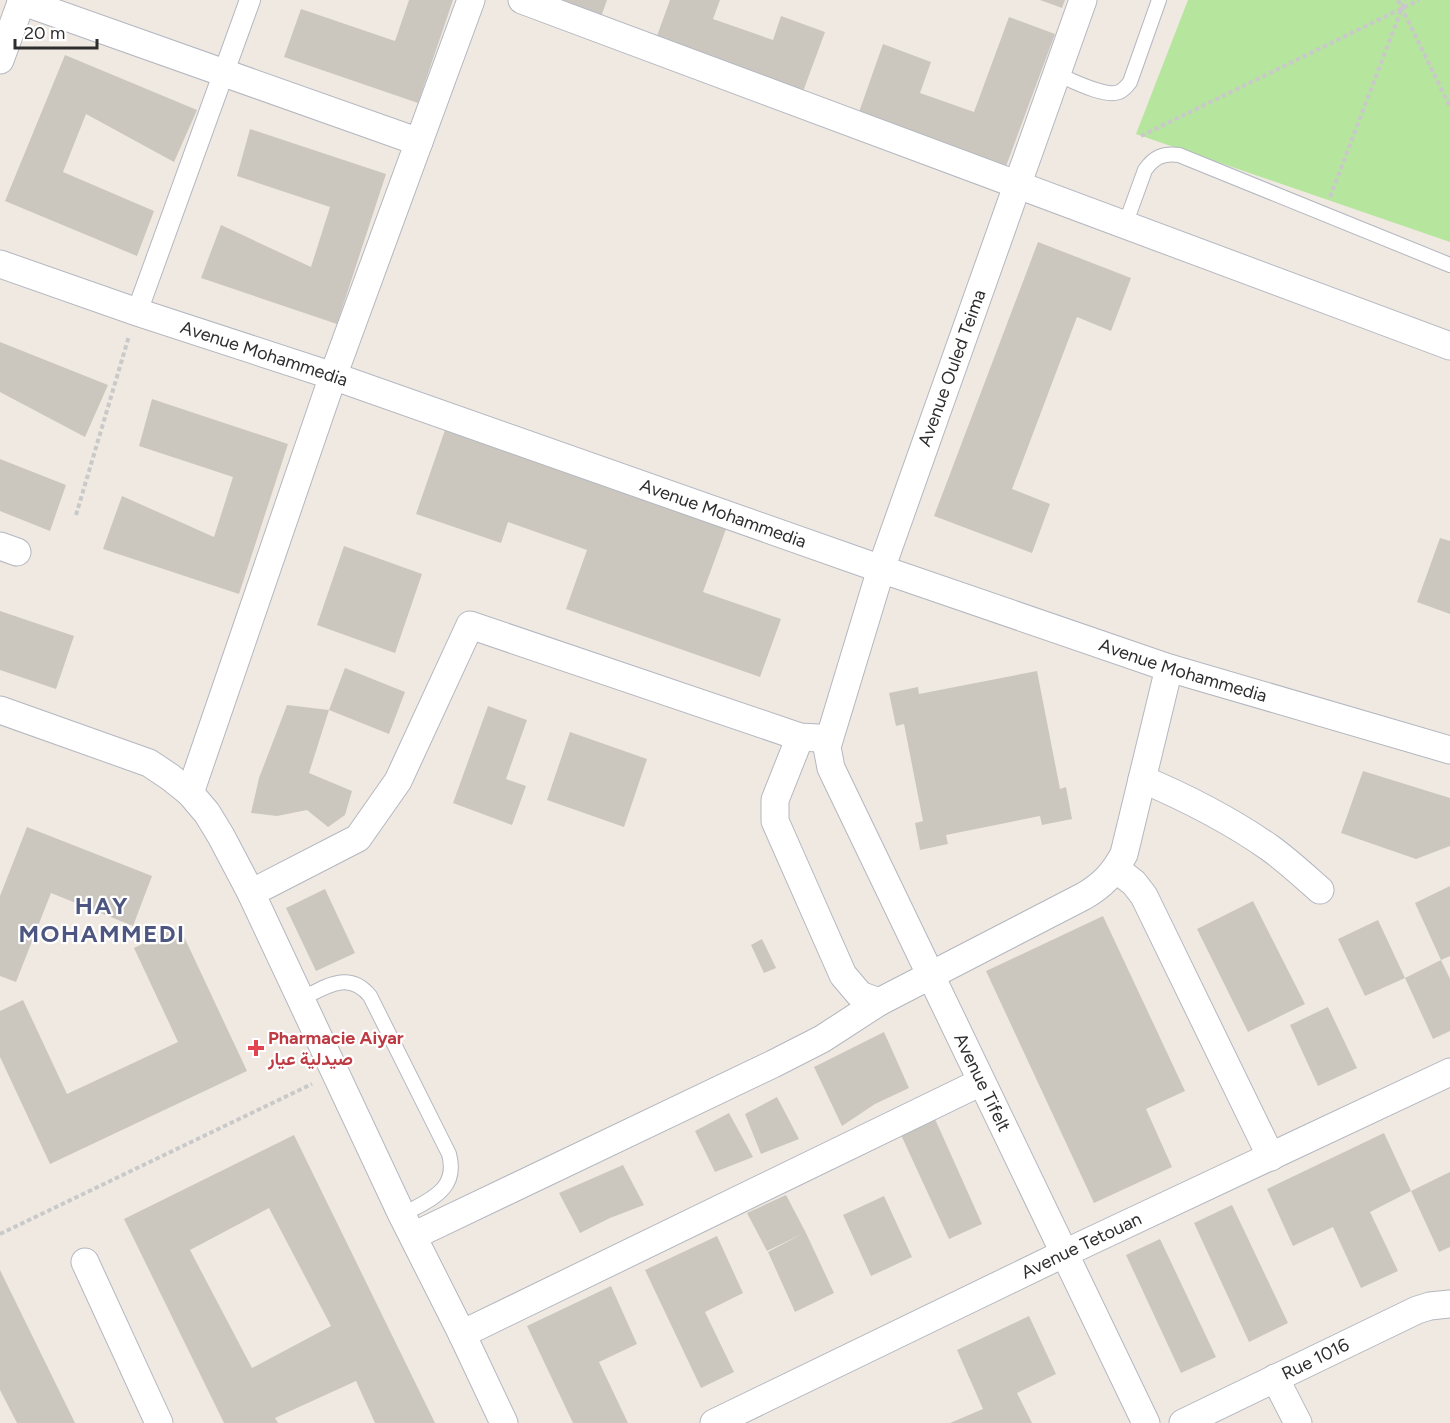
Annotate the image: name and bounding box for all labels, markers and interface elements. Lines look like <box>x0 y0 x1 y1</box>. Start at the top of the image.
scale bar <box>15 12 98 50</box>
text: 20 m <box>24 22 65 44</box>
street label: Avenue Ouled Teima <box>913 287 991 449</box>
street label: Avenue Mohammedia <box>178 316 351 391</box>
street label: Avenue Mohammedia <box>637 474 809 553</box>
street label: Avenue Mohammedia <box>1096 634 1269 707</box>
district label: HAY MOHAMMEDI <box>18 891 186 948</box>
place label: Pharmacie Aiyar صيدلية عيار <box>267 1027 404 1070</box>
street label: Avenue Tifelt <box>949 1030 1015 1135</box>
marker: Pharmacie Aiyar صيدلية عيار <box>249 1041 263 1055</box>
street label: Avenue Tetouan <box>1018 1208 1145 1283</box>
street label: Rue 1016 <box>1278 1333 1353 1385</box>

